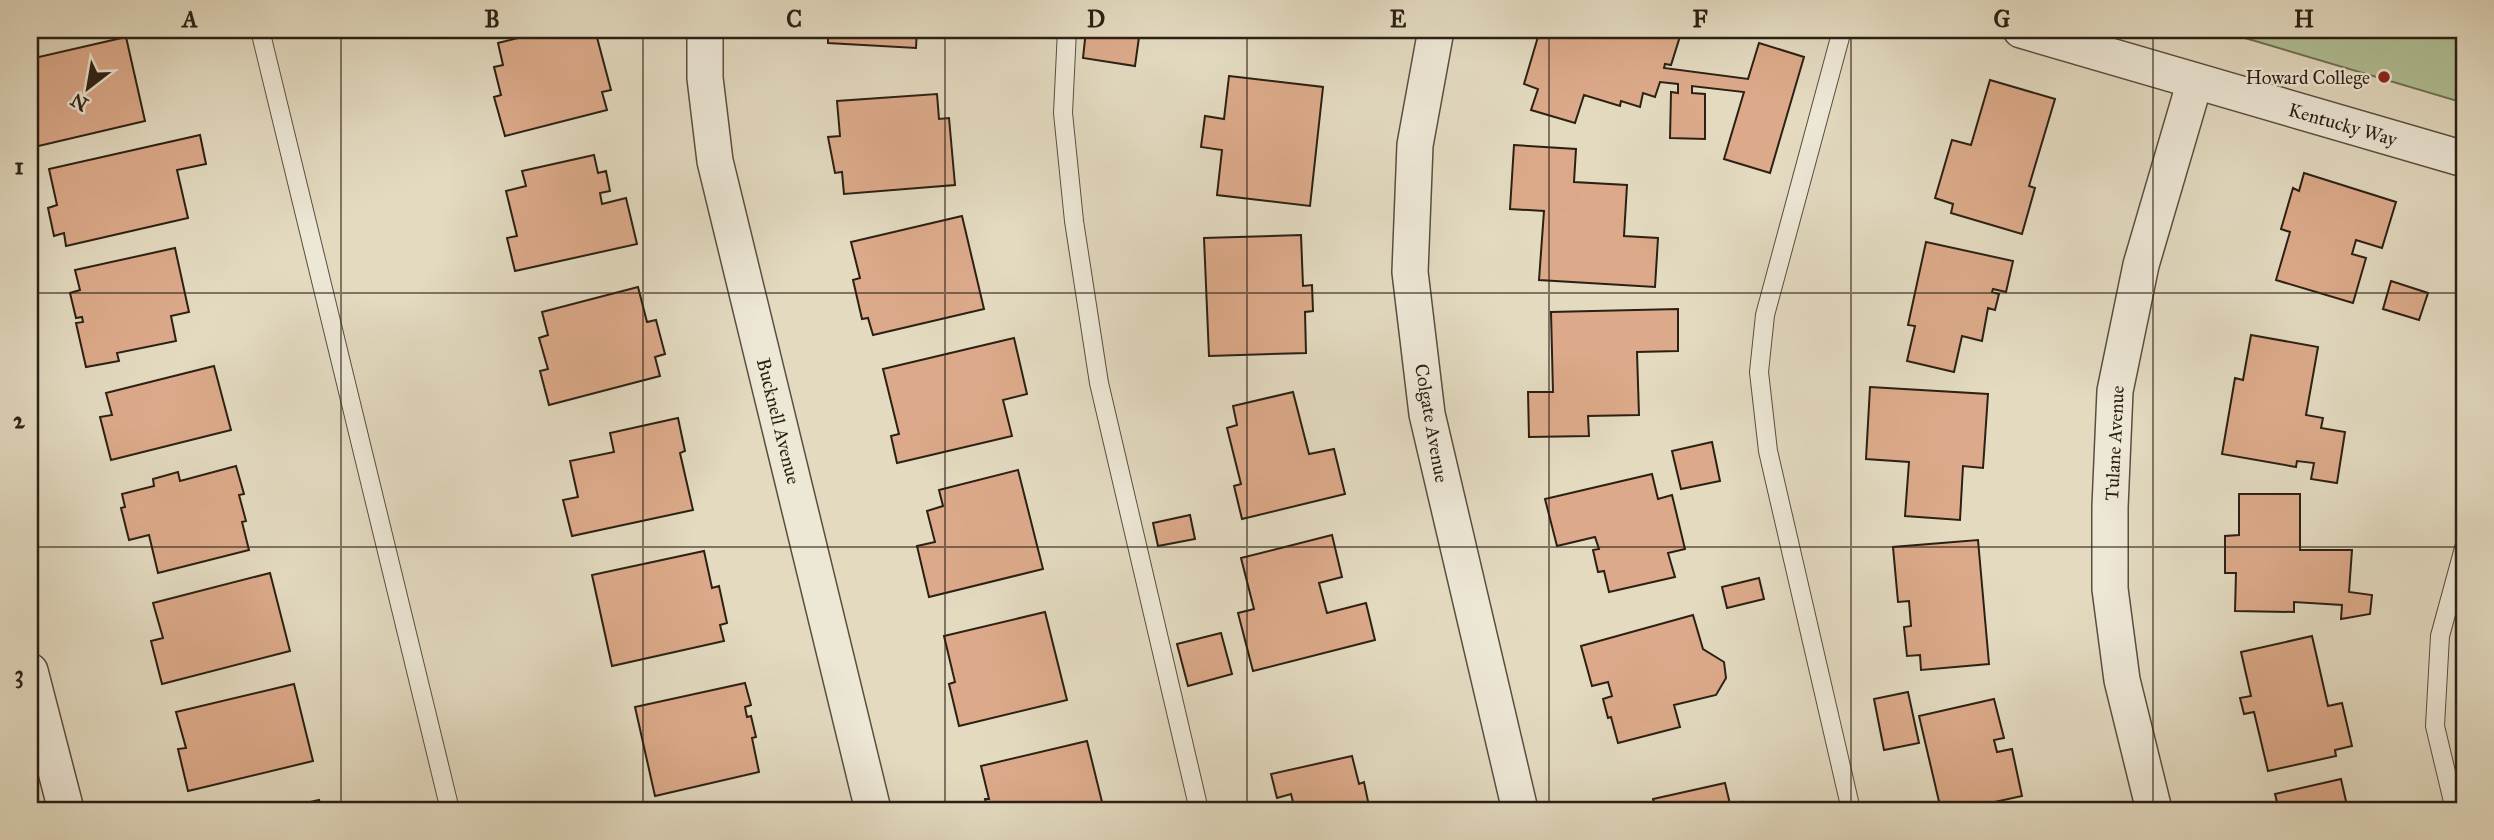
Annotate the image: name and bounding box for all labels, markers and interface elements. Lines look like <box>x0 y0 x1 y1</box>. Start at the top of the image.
text: A <box>180 5 198 33</box>
text: B <box>484 5 500 33</box>
text: C <box>786 5 802 33</box>
text: D <box>1087 5 1105 33</box>
text: E <box>1390 5 1407 33</box>
text: F <box>1692 5 1708 33</box>
text: G <box>1994 5 2011 33</box>
text: H <box>2294 5 2314 33</box>
north arrow <box>52 52 122 122</box>
place label: Howard College <box>2246 66 2370 90</box>
marker: Howard College <box>2376 69 2392 85</box>
text: N <box>67 88 92 116</box>
street label: Kentucky Way <box>2286 98 2401 151</box>
text: 1 <box>14 152 24 180</box>
street label: Bucknell Avenue <box>752 356 805 487</box>
street label: Colgate Avenue <box>1409 362 1453 485</box>
street label: Tulane Avenue <box>2100 385 2129 501</box>
text: 2 <box>13 406 25 434</box>
text: 3 <box>14 660 24 689</box>

